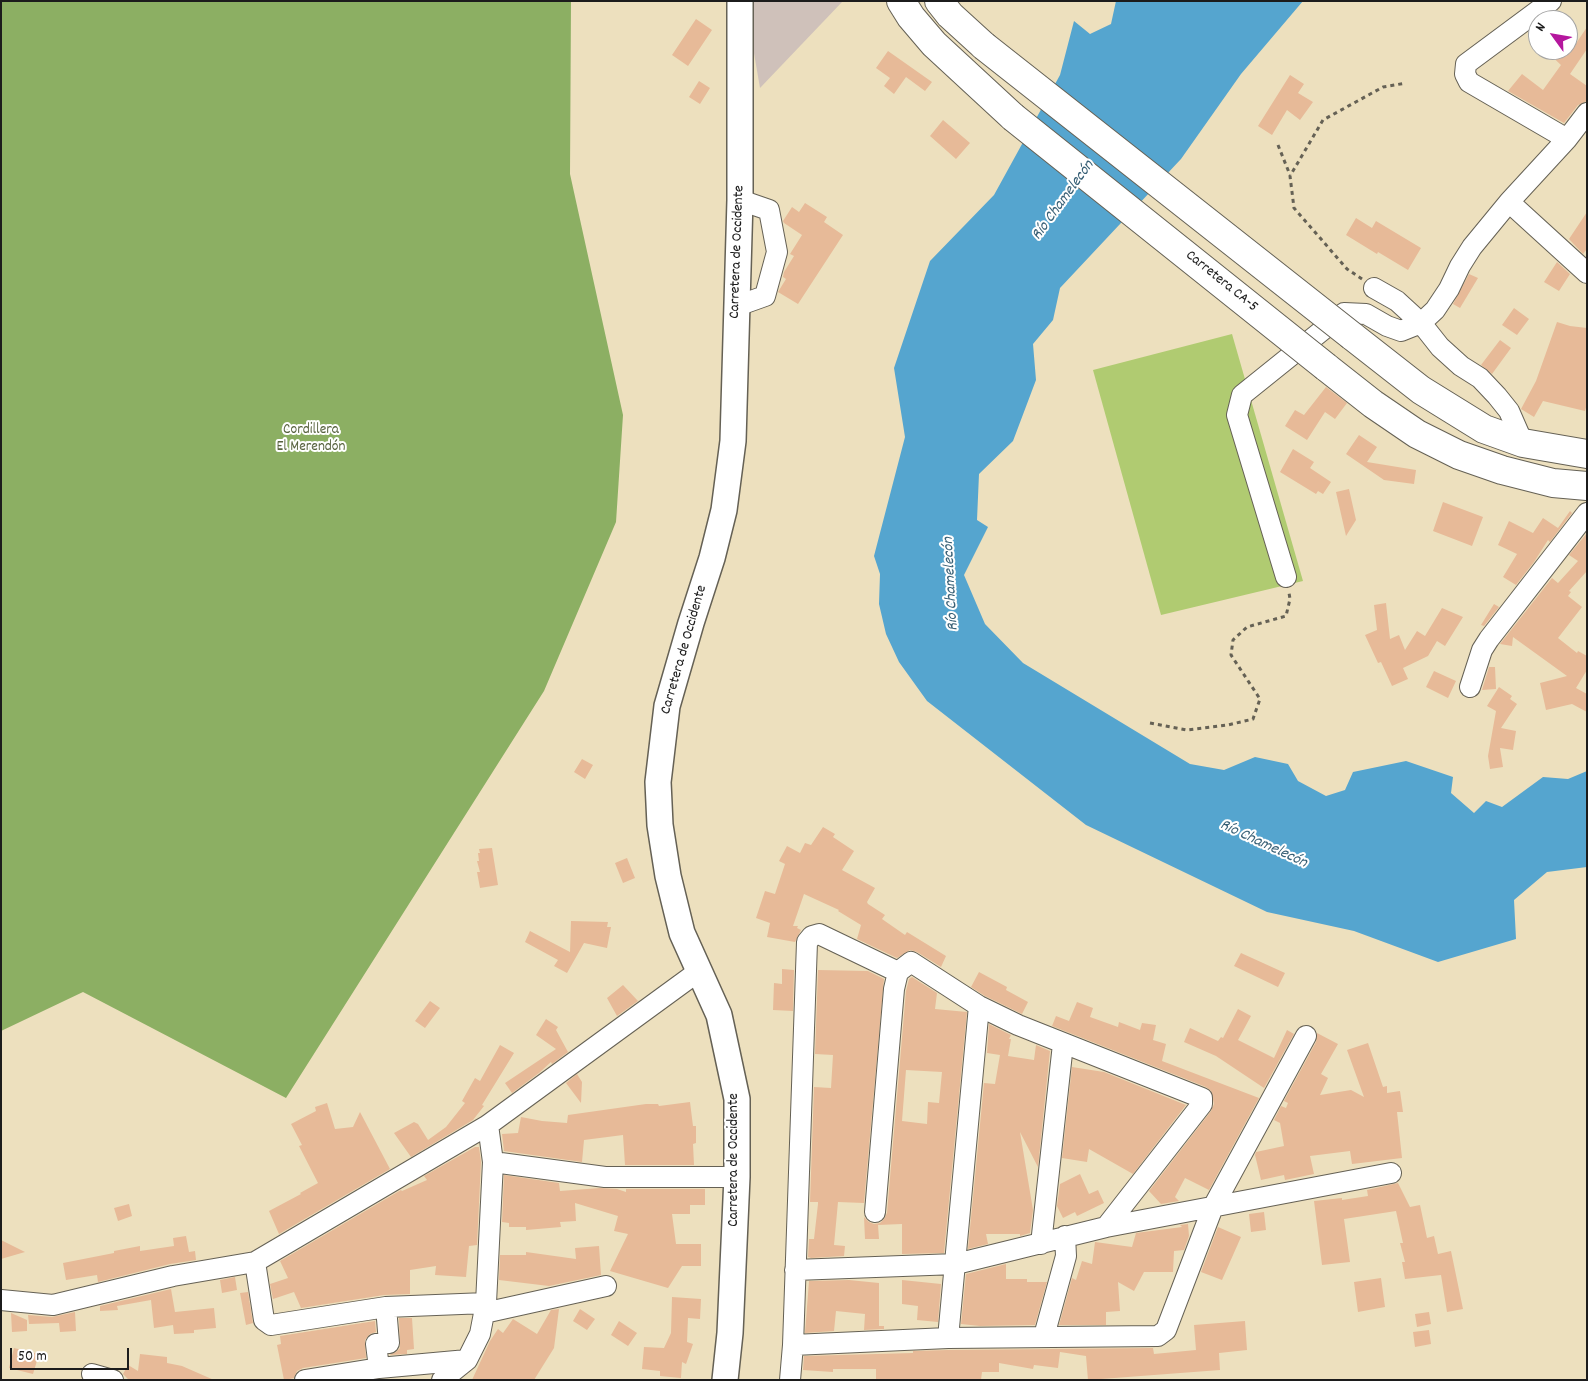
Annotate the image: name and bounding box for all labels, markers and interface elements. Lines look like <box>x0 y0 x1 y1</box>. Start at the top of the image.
north arrow <box>1528 10 1578 60</box>
text: N <box>1531 19 1551 36</box>
water label: Río Chamelecón <box>1029 157 1099 245</box>
street label: Carretera de Occidente <box>727 185 749 319</box>
street label: Carretera CA-5 <box>1181 247 1261 317</box>
park label: Cordillera El Merendón <box>277 422 345 457</box>
water label: Río Chamelecón <box>940 537 964 631</box>
street label: Carretera de Occidente <box>658 583 712 717</box>
water label: Río Chamelecón <box>1216 816 1310 874</box>
street label: Carretera de Occidente <box>726 1093 744 1227</box>
scale bar <box>12 1338 131 1370</box>
text: 50 m <box>18 1346 47 1368</box>

